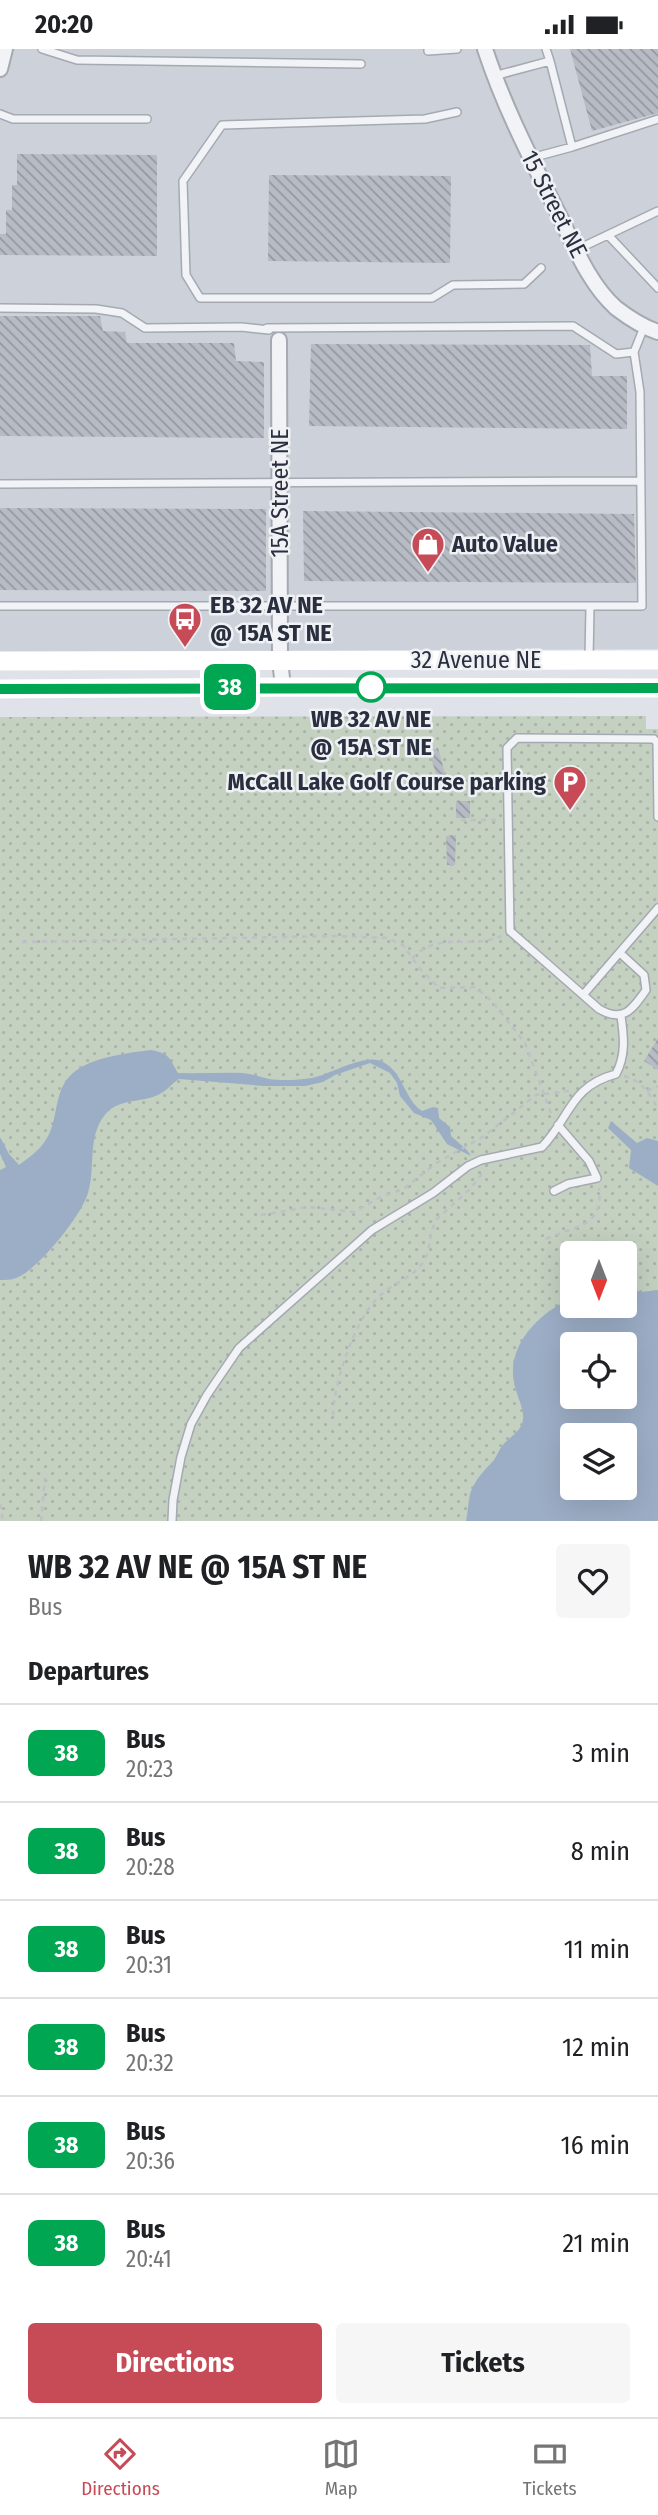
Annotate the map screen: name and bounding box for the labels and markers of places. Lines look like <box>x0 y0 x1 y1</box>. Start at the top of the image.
shop icon: Auto Value <box>409 525 447 574</box>
place label: Auto Value <box>451 530 558 558</box>
place label: EB 32 AV NE @ 15A ST NE <box>210 591 332 647</box>
bus stop icon: EB 32 AV NE @ 15A ST NE <box>166 600 204 649</box>
marker: WB 32 AV NE @ 15A ST NE <box>356 672 386 702</box>
place label: WB 32 AV NE @ 15A ST NE <box>310 705 432 761</box>
parking icon: McCall Lake Golf Course parking <box>551 763 589 812</box>
place label: McCall Lake Golf Course parking <box>228 768 546 796</box>

